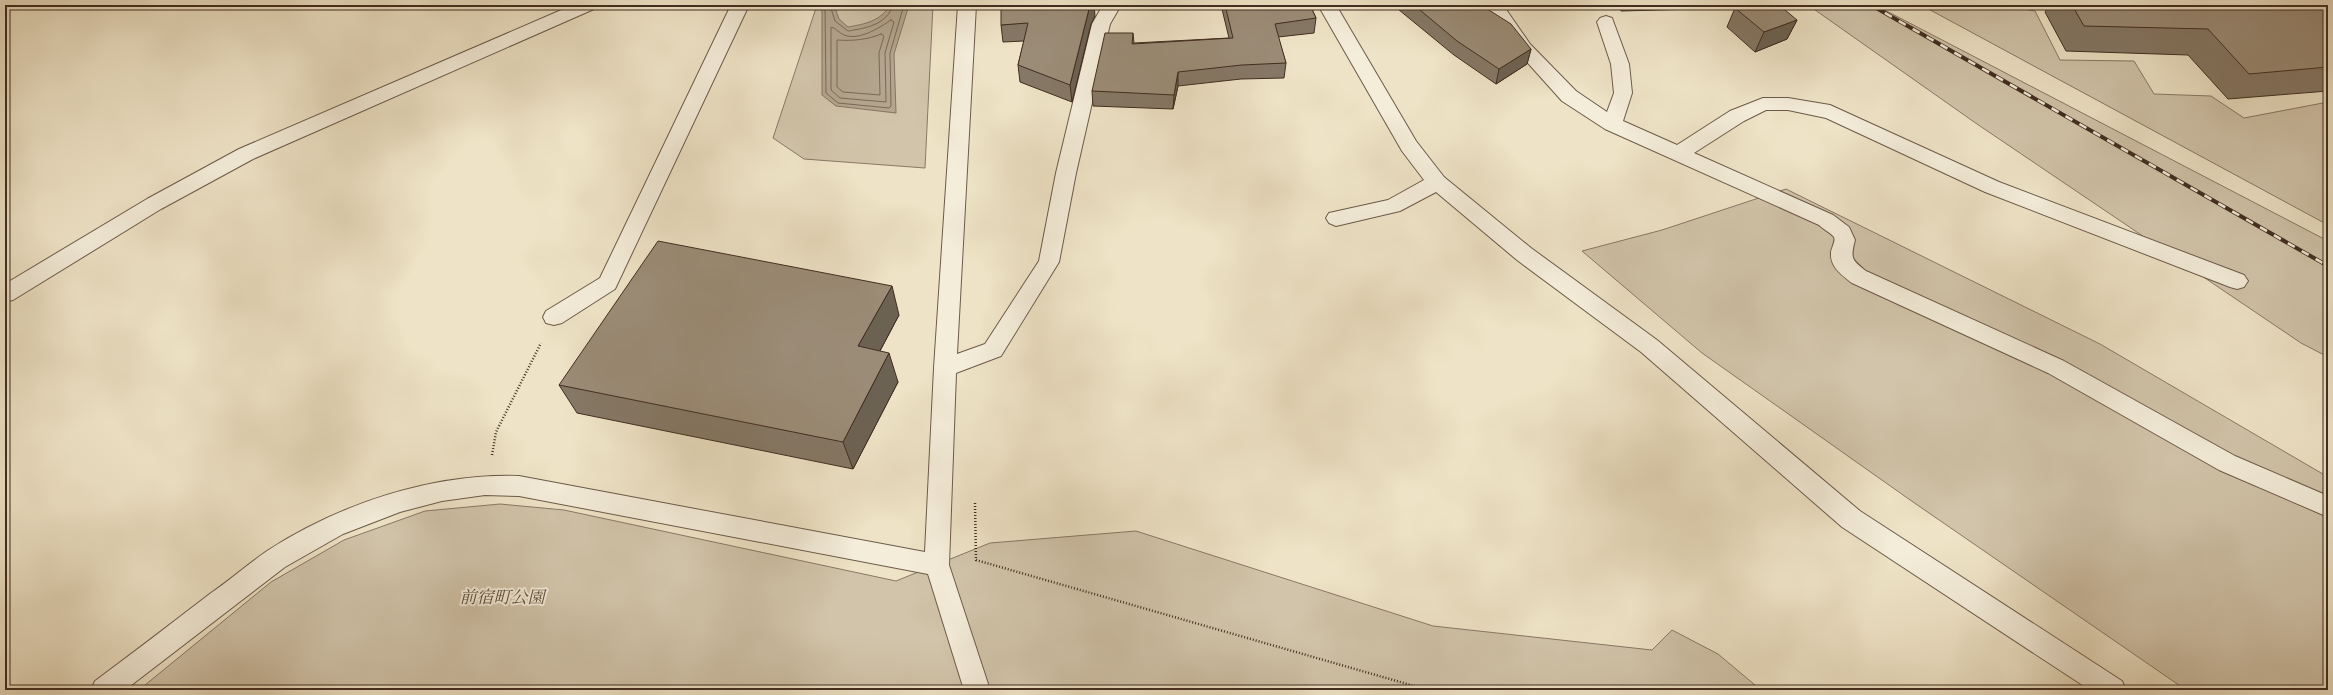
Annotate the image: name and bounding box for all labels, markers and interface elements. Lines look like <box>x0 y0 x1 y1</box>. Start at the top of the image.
park label: 前宿町公園 <box>460 587 547 609</box>

